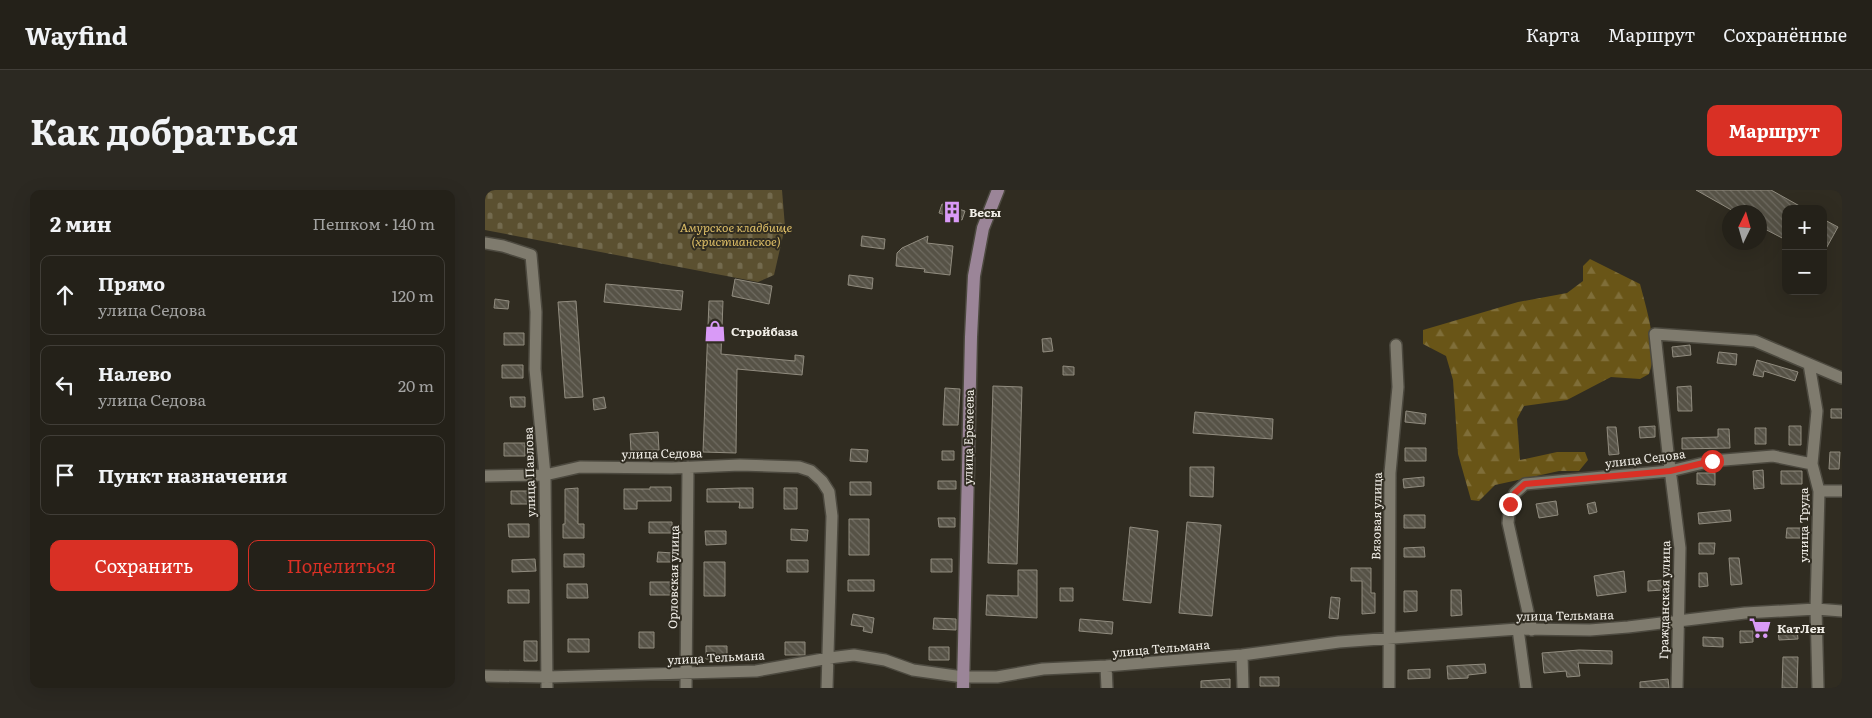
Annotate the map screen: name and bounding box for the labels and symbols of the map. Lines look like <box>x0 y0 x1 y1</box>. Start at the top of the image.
building icon: Весы <box>939 199 965 225</box>
place label: Весы <box>969 203 1002 221</box>
north arrow <box>1722 205 1767 250</box>
park label: Амурское кладбище (христианское) <box>680 218 792 250</box>
shop icon: Стройбаза <box>702 318 728 344</box>
place label: Стройбаза <box>731 322 798 340</box>
street label: улица Еремеева <box>958 389 978 485</box>
street label: улица Павлова <box>518 426 540 517</box>
street label: улица Седова <box>621 443 703 463</box>
street label: улица Седова <box>1604 444 1687 472</box>
route start <box>1701 450 1724 473</box>
street label: Вязовая улица <box>1366 472 1386 560</box>
street label: улица Труда <box>1794 487 1812 563</box>
route end <box>1499 493 1522 516</box>
street label: Орловская улица <box>663 524 683 629</box>
street label: Гражданская улица <box>1654 540 1674 660</box>
street label: улица Тельмана <box>1516 605 1615 625</box>
supermarket icon: КатЛен <box>1747 615 1773 641</box>
place label: КатЛен <box>1777 619 1826 637</box>
street label: улица Тельмана <box>1112 635 1211 661</box>
street label: улица Тельмана <box>667 645 766 669</box>

